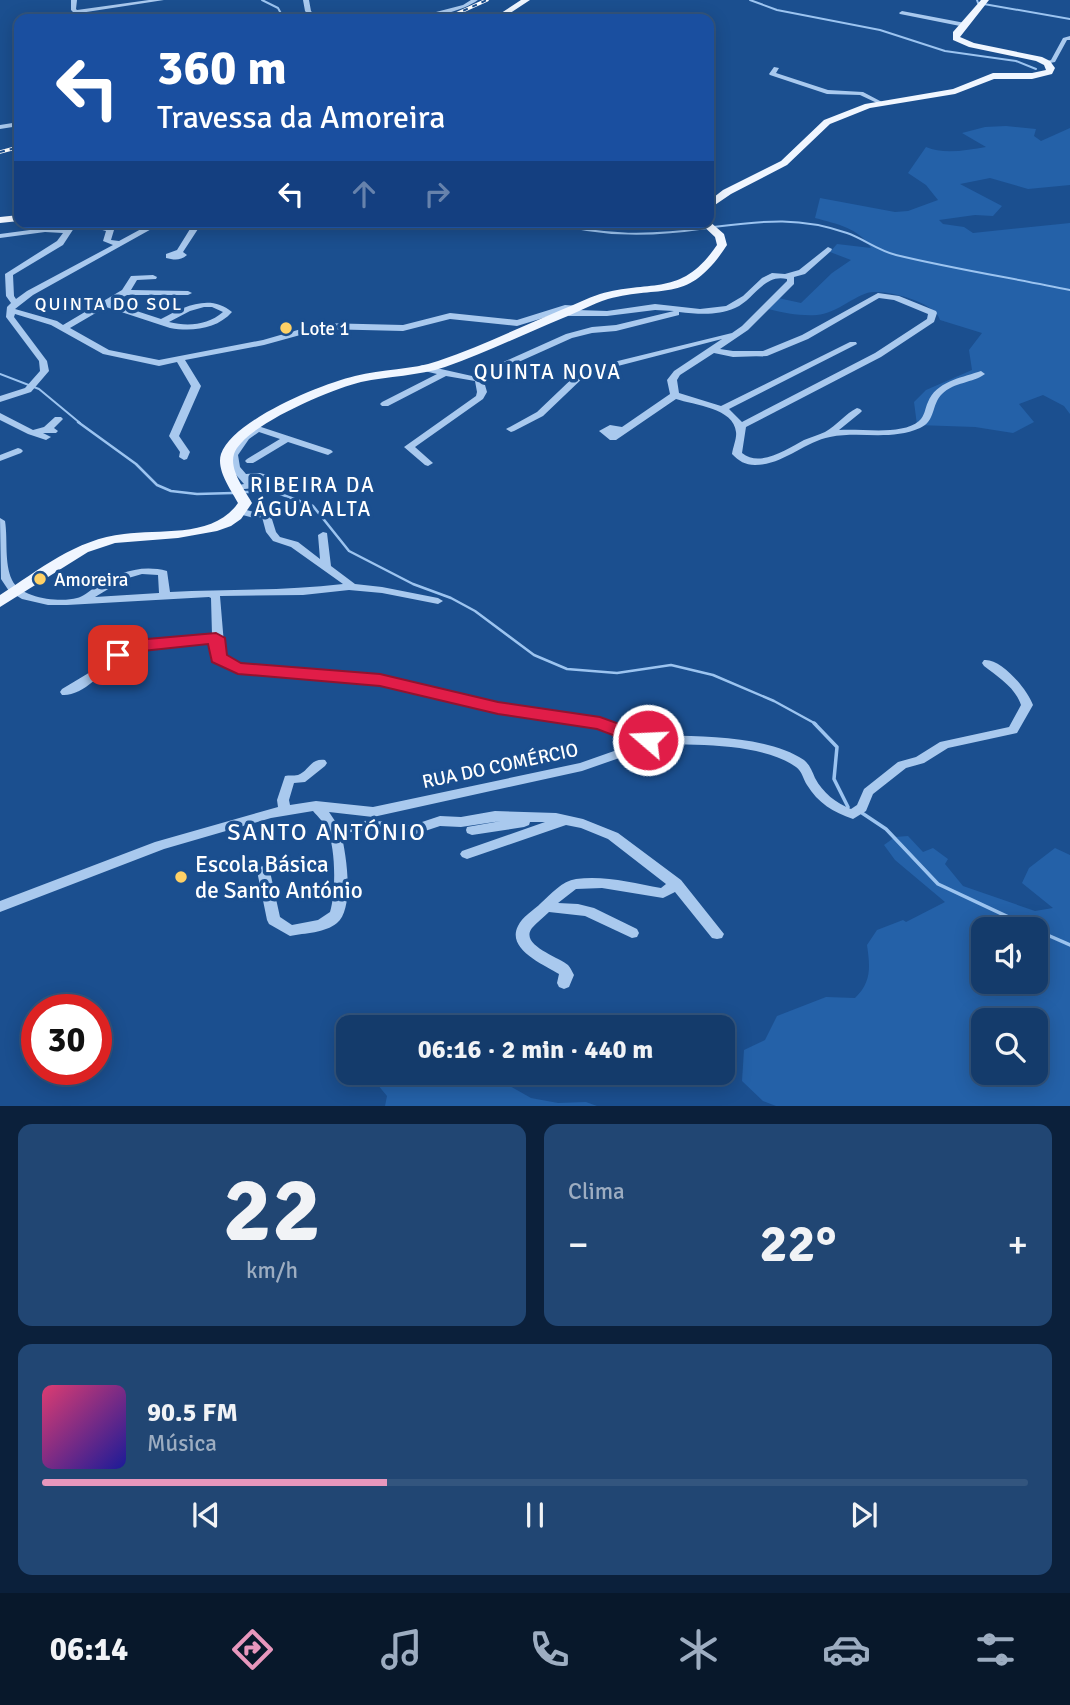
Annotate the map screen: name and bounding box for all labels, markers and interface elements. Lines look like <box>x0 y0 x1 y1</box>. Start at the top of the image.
text: 360 m <box>157 38 287 98</box>
icon: left <box>42 42 133 133</box>
text: Travessa da Amoreira <box>157 98 445 137</box>
icon: left <box>272 175 310 213</box>
icon: ahead <box>345 175 383 213</box>
icon: right <box>418 175 456 213</box>
district label: QUINTA DO SOL <box>35 293 183 315</box>
place label: Lote 1 <box>300 317 350 341</box>
marker: Lote 1 <box>278 320 294 336</box>
district label: QUINTA NOVA <box>474 359 622 385</box>
district label: RIBEIRA DA ÁGUA ALTA <box>250 472 376 522</box>
place label: Amoreira <box>54 568 128 592</box>
marker: Amoreira <box>32 571 48 587</box>
pin <box>88 625 148 685</box>
icon: arrive <box>99 636 137 674</box>
position arrow <box>611 703 685 777</box>
street label: RUA DO COMÉRCIO <box>420 738 580 794</box>
district label: SANTO ANTÓNIO <box>227 817 427 847</box>
place label: Escola Básica de Santo António <box>195 850 363 905</box>
marker: Escola Básica de Santo António <box>173 869 189 885</box>
map controls <box>971 917 1048 1085</box>
button: sound <box>971 917 1048 994</box>
speed limit sign: 30 <box>21 994 112 1085</box>
button: search <box>971 1008 1048 1085</box>
text: 06:16 · 2 min · 440 m <box>418 1034 653 1066</box>
text: 22 <box>223 1154 321 1267</box>
text: Clima <box>568 1177 625 1206</box>
text: 22° <box>760 1212 836 1276</box>
text: − <box>568 1221 589 1268</box>
text: + <box>1007 1221 1028 1268</box>
text: km/h <box>246 1256 298 1285</box>
text: 90.5 FM <box>147 1397 238 1429</box>
text: Música <box>147 1429 217 1458</box>
icon: previous <box>187 1496 225 1534</box>
icon: pause <box>516 1496 554 1534</box>
icon: next <box>845 1496 883 1534</box>
icon: directions <box>228 1625 277 1674</box>
icon: music <box>377 1625 426 1674</box>
icon: phone <box>525 1625 574 1674</box>
icon: climate <box>674 1625 723 1674</box>
icon: car <box>822 1625 871 1674</box>
icon: filters <box>971 1625 1020 1674</box>
text: 06:14 <box>50 1630 128 1669</box>

